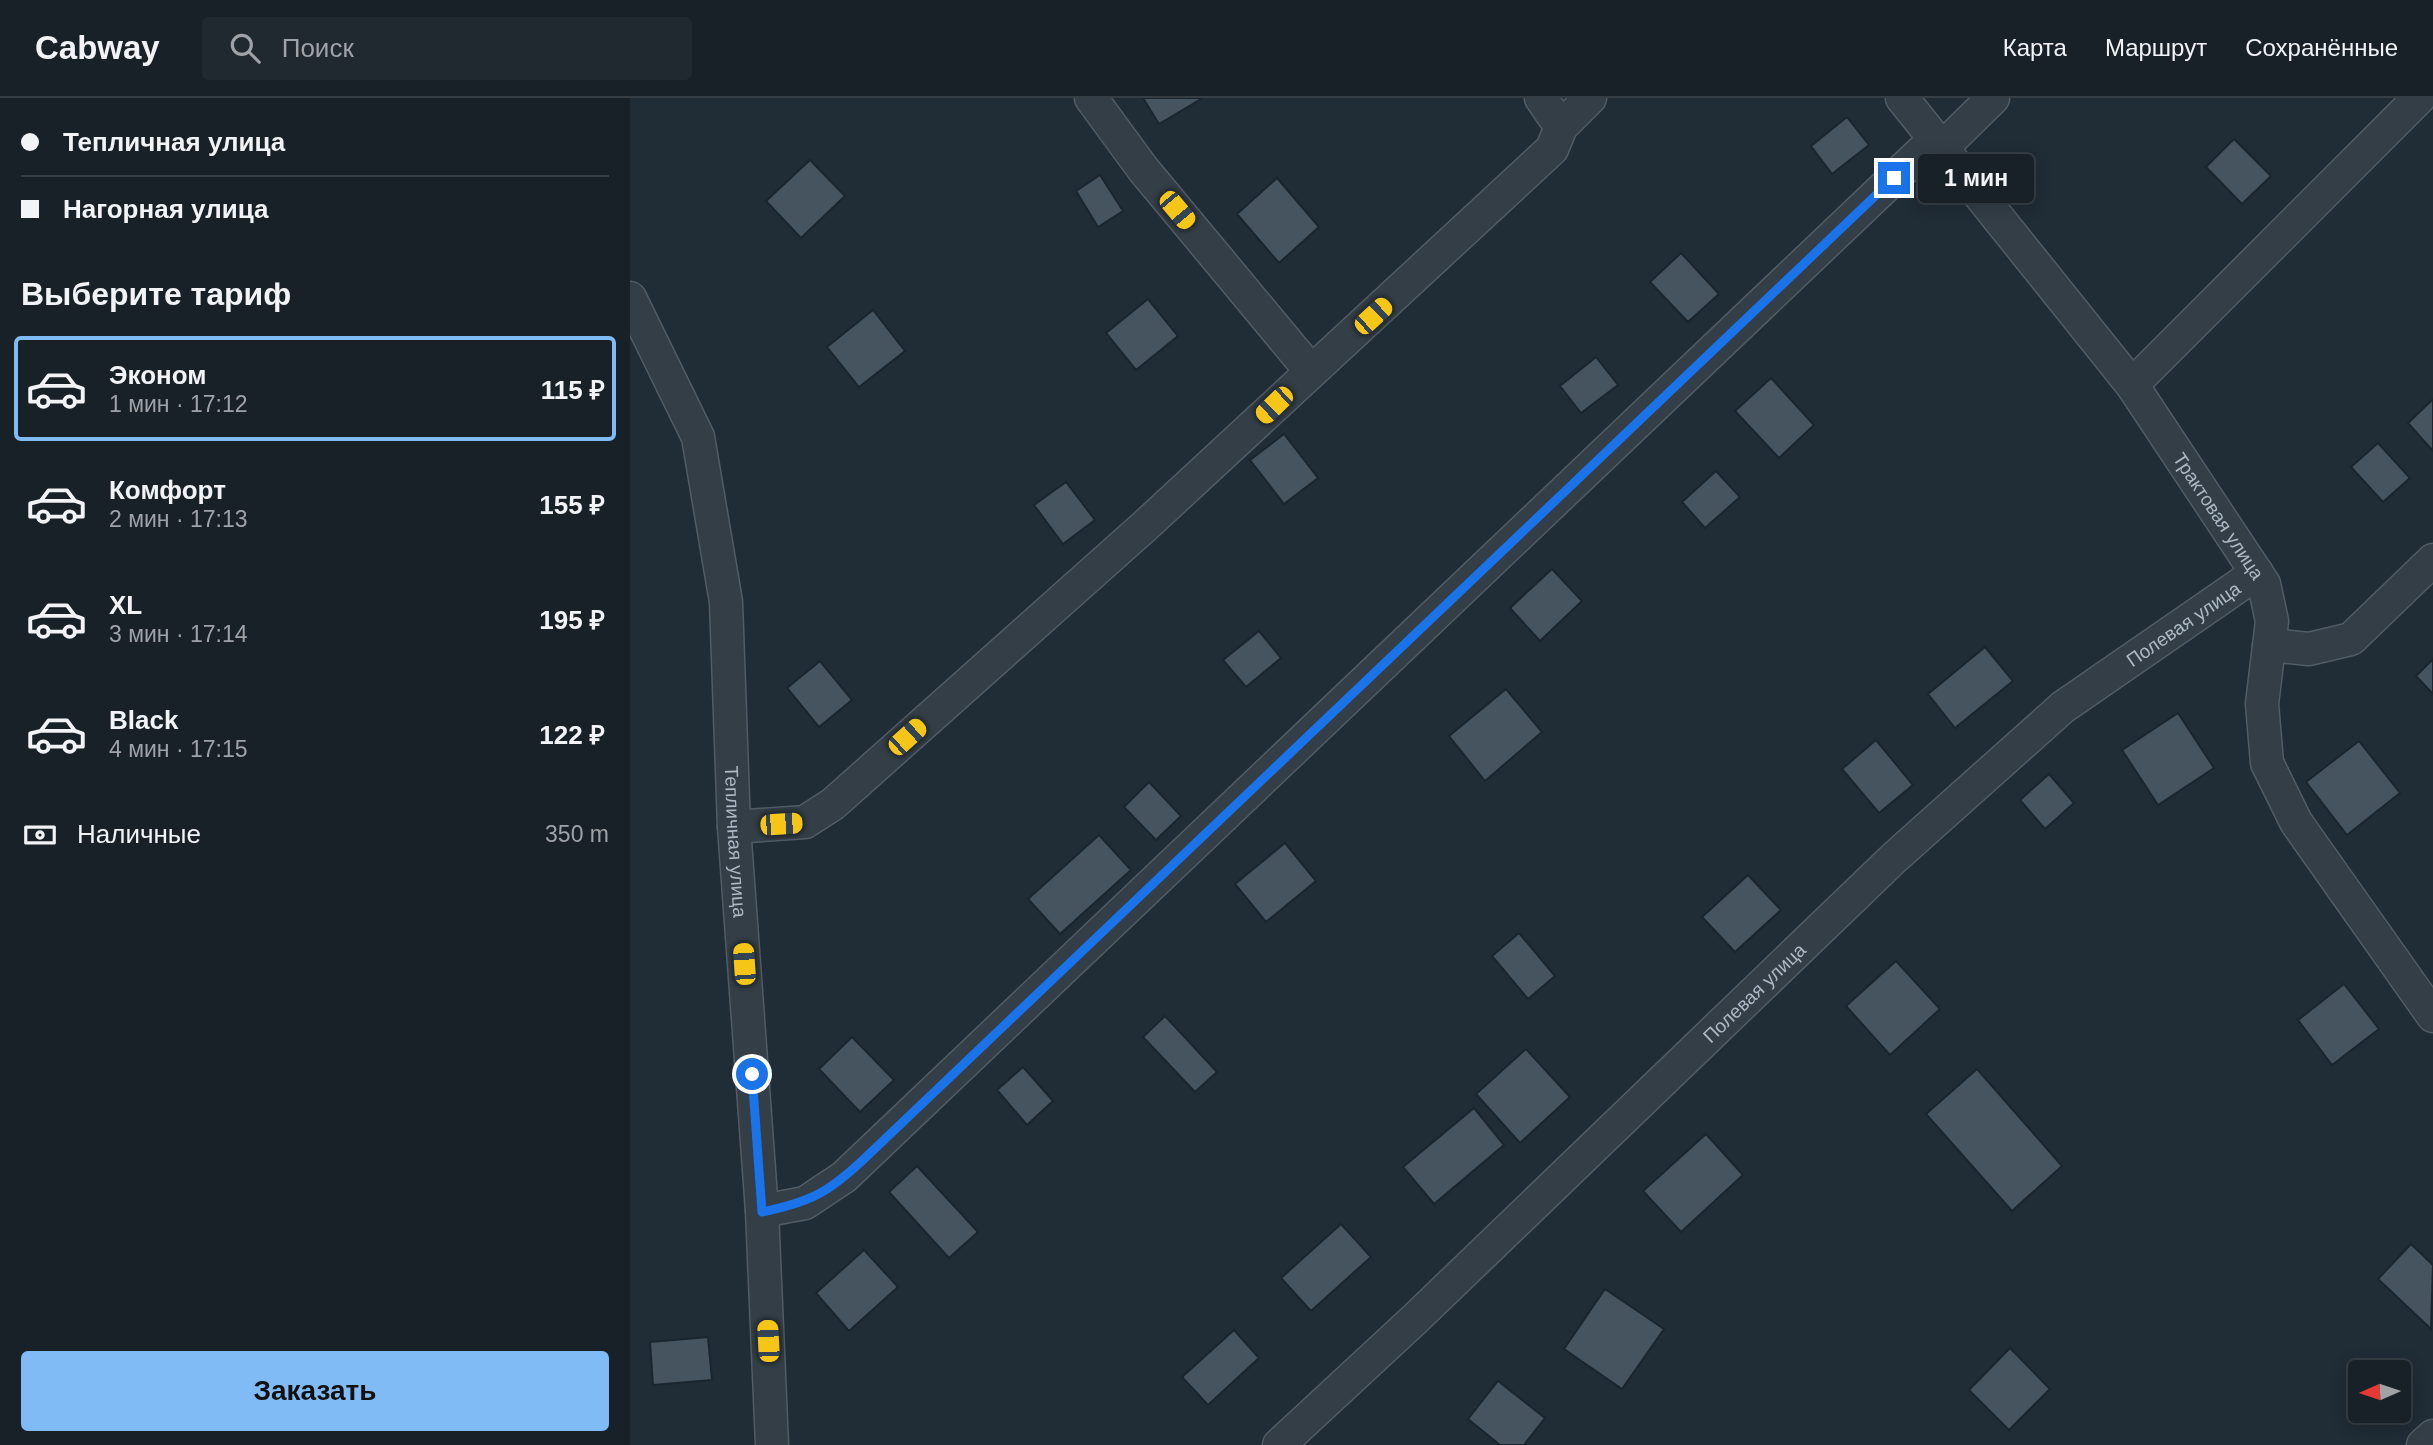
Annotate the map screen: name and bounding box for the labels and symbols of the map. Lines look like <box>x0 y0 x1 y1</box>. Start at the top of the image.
callout: 1 мин <box>1918 154 2034 202</box>
route end <box>1878 162 1910 194</box>
car <box>1156 187 1199 233</box>
car <box>1351 294 1396 338</box>
car <box>1252 383 1297 427</box>
street label: Трактовая улица <box>2169 449 2268 584</box>
street label: Полевая улица <box>2123 577 2245 671</box>
car <box>885 715 930 759</box>
street label: Тепличная улица <box>721 765 751 919</box>
car <box>760 812 803 836</box>
street label: Полевая улица <box>1699 939 1810 1047</box>
car <box>733 942 756 986</box>
route start <box>736 1058 768 1090</box>
car <box>757 1319 780 1363</box>
north arrow <box>2348 1360 2412 1423</box>

